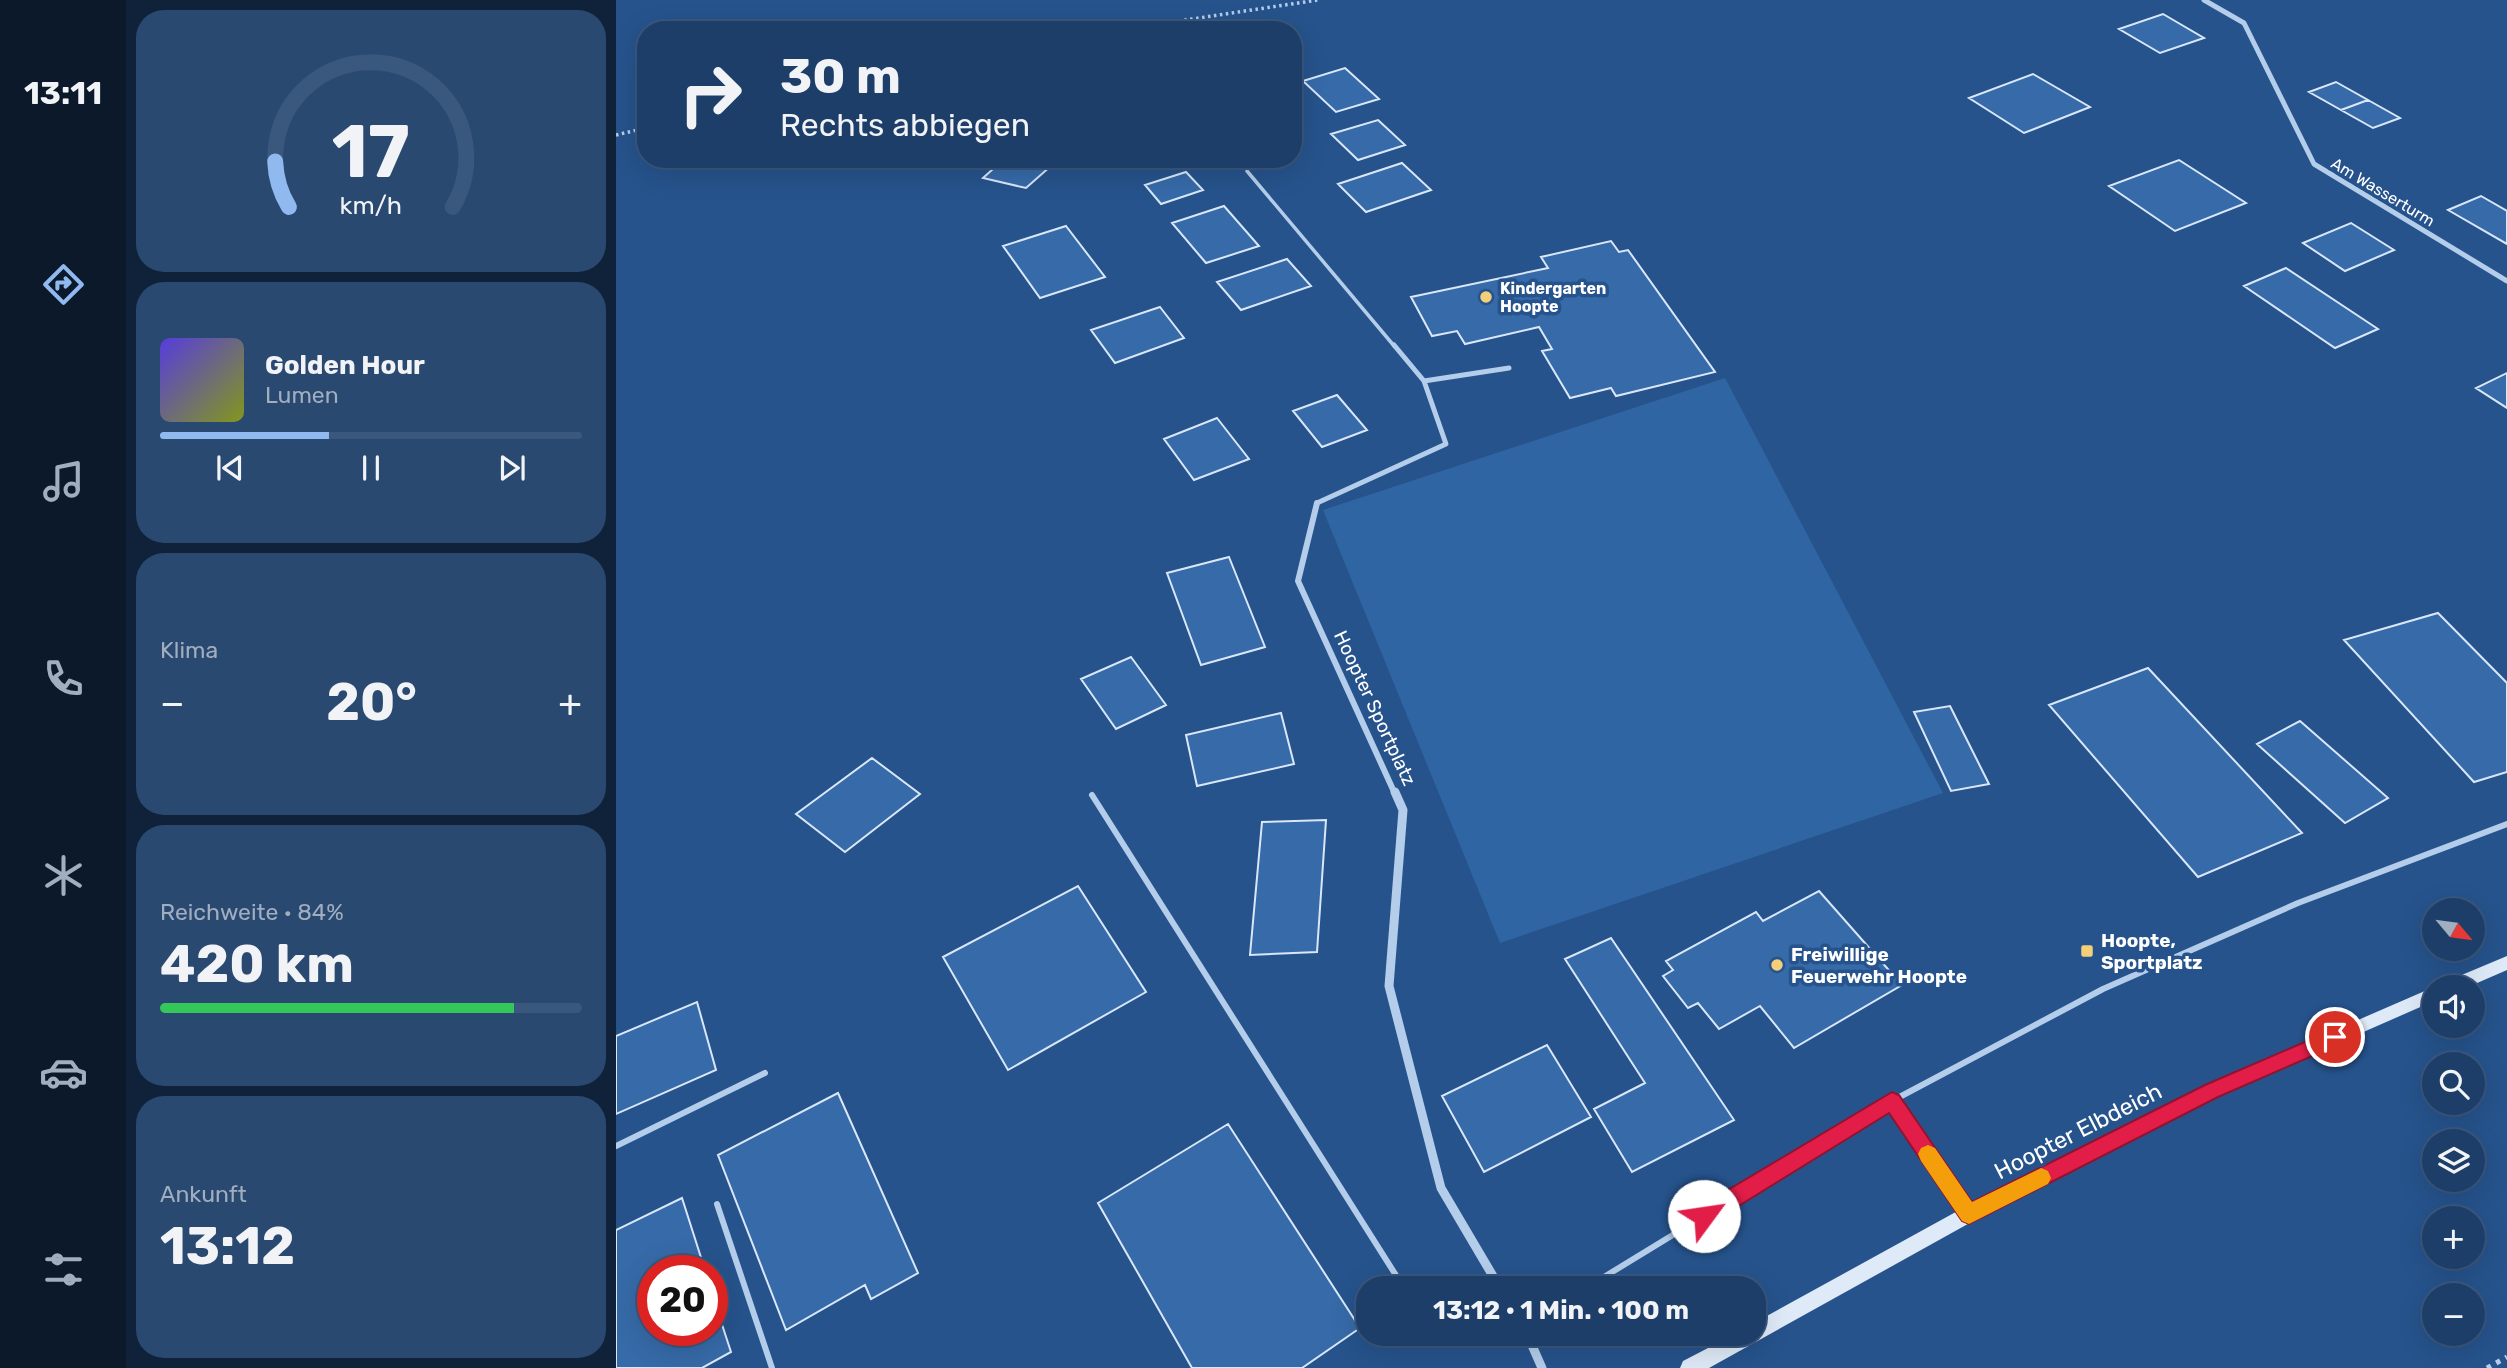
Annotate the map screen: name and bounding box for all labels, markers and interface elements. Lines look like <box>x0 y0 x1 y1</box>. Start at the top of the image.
text: 30 m <box>780 47 901 105</box>
icon: right <box>665 49 756 140</box>
text: 13:11 <box>24 74 102 112</box>
text: Rechts abbiegen <box>780 106 1030 144</box>
text: 17 <box>332 109 410 195</box>
street label: Am Wasserturm <box>2328 154 2438 230</box>
text: km/h <box>340 191 402 220</box>
icon: directions <box>39 260 88 309</box>
place label: Kindergarten Hoopte <box>1500 279 1606 316</box>
marker: Kindergarten Hoopte <box>1478 289 1494 305</box>
text: Golden Hour <box>265 350 425 381</box>
text: Lumen <box>265 381 339 409</box>
icon: previous <box>211 449 249 487</box>
icon: pause <box>352 449 390 487</box>
icon: next <box>493 449 531 487</box>
icon: music <box>39 457 88 506</box>
street label: Hoopter Sportplatz <box>1329 627 1421 789</box>
text: Klima <box>160 636 218 664</box>
icon: phone <box>39 654 88 703</box>
text: 20° <box>326 671 417 733</box>
text: − <box>160 680 185 726</box>
text: + <box>558 680 582 726</box>
icon: climate <box>39 851 88 900</box>
text: Reichweite · 84% <box>160 898 344 926</box>
north arrow <box>2422 898 2485 961</box>
map controls <box>2422 898 2485 1346</box>
place label: Hoopte, Sportplatz <box>2101 929 2203 974</box>
text: 420 km <box>160 933 354 995</box>
place label: Freiwillige Feuerwehr Hoopte <box>1791 943 1967 988</box>
marker: Hoopte, Sportplatz <box>2079 943 2095 959</box>
marker: Freiwillige Feuerwehr Hoopte <box>1769 957 1785 973</box>
button: sound <box>2422 975 2485 1038</box>
pin <box>2305 1007 2365 1067</box>
icon: arrive <box>2316 1018 2354 1056</box>
icon: car <box>39 1048 88 1097</box>
button: search <box>2422 1052 2485 1115</box>
street label: Hoopter Elbdeich <box>1990 1077 2166 1185</box>
button: layers <box>2422 1129 2485 1192</box>
position arrow <box>1667 1179 1741 1253</box>
text: Ankunft <box>160 1180 247 1208</box>
button: + <box>2422 1206 2485 1269</box>
text: 13:12 <box>160 1215 295 1277</box>
icon: filters <box>39 1245 88 1294</box>
speed limit sign: 20 <box>637 1255 728 1346</box>
button: − <box>2422 1283 2485 1346</box>
text: 13:12 · 1 Min. · 100 m <box>1433 1295 1689 1326</box>

